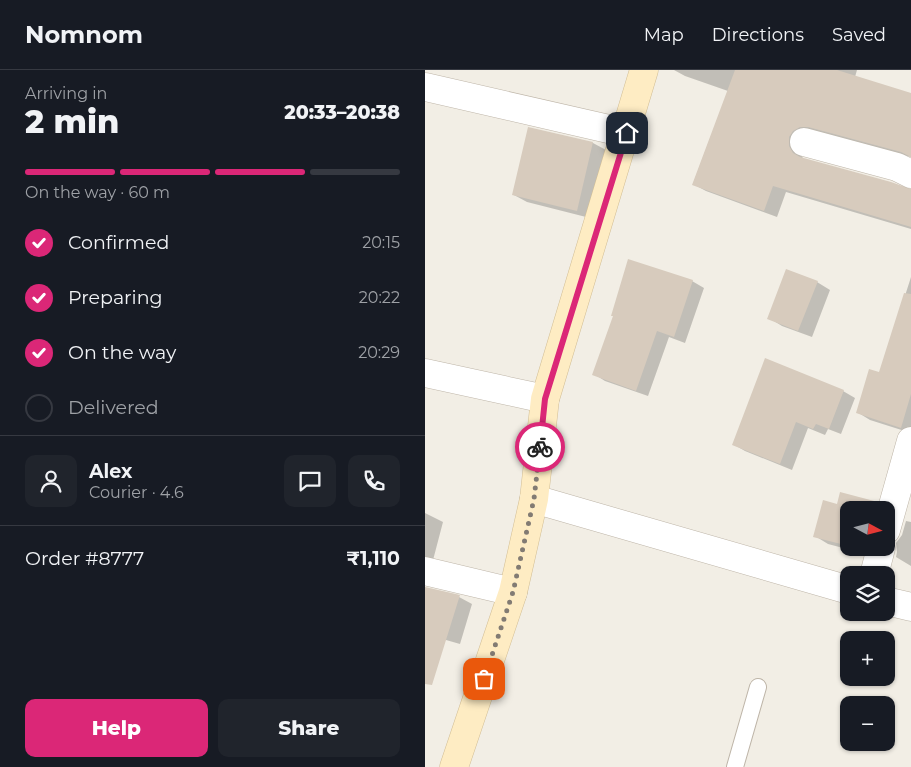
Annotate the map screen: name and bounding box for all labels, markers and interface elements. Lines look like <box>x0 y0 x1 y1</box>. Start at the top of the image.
text: Nomnom <box>25 20 143 49</box>
text: Map <box>644 24 684 46</box>
text: Directions <box>712 24 804 46</box>
text: Saved <box>832 24 886 46</box>
text: Arriving in <box>25 84 107 103</box>
text: 20:33–20:38 <box>284 101 400 124</box>
text: 2 min <box>25 102 119 141</box>
pin <box>606 112 648 154</box>
icon: home <box>613 119 641 147</box>
text: On the way · 60 m <box>25 183 170 202</box>
icon: check <box>25 229 53 257</box>
text: Confirmed <box>68 231 169 254</box>
text: 20:15 <box>362 233 400 252</box>
icon: check <box>25 284 53 312</box>
text: Preparing <box>68 286 163 309</box>
text: 20:22 <box>359 288 400 307</box>
icon: check <box>25 339 53 367</box>
text: On the way <box>68 341 176 364</box>
text: 20:29 <box>358 343 400 362</box>
text: Delivered <box>68 396 159 419</box>
courier <box>515 422 565 472</box>
icon: bike <box>526 433 554 461</box>
button: person <box>25 455 77 507</box>
button: chat <box>284 455 336 507</box>
button: phone <box>348 455 400 507</box>
text: Alex <box>89 460 132 483</box>
text: Courier · 4.6 <box>89 483 184 502</box>
north arrow <box>840 501 895 556</box>
map controls <box>840 501 895 751</box>
text: Order #8777 <box>25 547 144 570</box>
text: ₹1,110 <box>346 547 400 570</box>
button: layers <box>840 566 895 621</box>
button: + <box>840 631 895 686</box>
pin <box>463 658 505 700</box>
icon: bag <box>470 665 498 693</box>
button: − <box>840 696 895 751</box>
button: Help <box>25 699 208 757</box>
button: Share <box>218 699 400 757</box>

